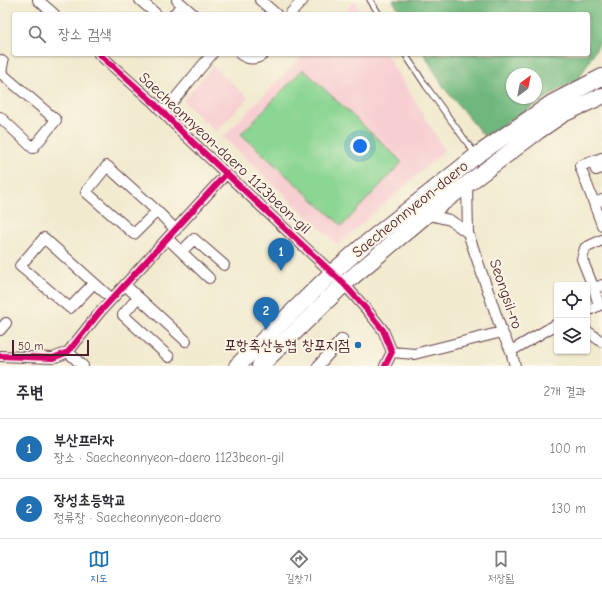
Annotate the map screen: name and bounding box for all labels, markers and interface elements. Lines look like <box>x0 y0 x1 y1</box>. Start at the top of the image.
search box <box>12 12 590 56</box>
icon: search <box>26 23 48 45</box>
text: 장소 검색 <box>58 25 111 43</box>
street label: Saecheonnyeon-daero 1123beon-gil <box>135 68 315 238</box>
north arrow <box>506 68 542 104</box>
your location <box>350 136 370 156</box>
street label: Saecheonnyeon-daero <box>348 157 472 261</box>
pin: 1 <box>268 238 294 271</box>
street label: Seongsil-ro <box>486 257 526 331</box>
map controls <box>554 282 590 354</box>
button: locate <box>554 282 590 318</box>
pin: 2 <box>253 297 279 330</box>
button: layers <box>554 318 590 354</box>
place label: 포항축산농협 창포지점 <box>224 336 350 354</box>
scale bar <box>12 338 89 357</box>
text: 50 m <box>18 340 43 353</box>
marker: 포항축산농협 창포지점 <box>353 340 363 350</box>
text: 주변 <box>16 383 43 402</box>
text: 2개 결과 <box>543 384 586 399</box>
text: 부산프라자 <box>54 431 114 449</box>
text: 1 <box>26 441 32 456</box>
text: 100 m <box>550 441 586 456</box>
text: 장소 · Saecheonnyeon-daero 1123beon-gil <box>54 450 284 465</box>
text: 장성초등학교 <box>54 491 126 509</box>
text: 2 <box>26 501 32 516</box>
text: 130 m <box>551 501 586 516</box>
text: 정류장 · Saecheonnyeon-daero <box>54 510 221 525</box>
tab: 지도 <box>88 548 110 586</box>
tab: 길찾기 <box>285 548 312 586</box>
tab: 저장됨 <box>488 548 514 586</box>

